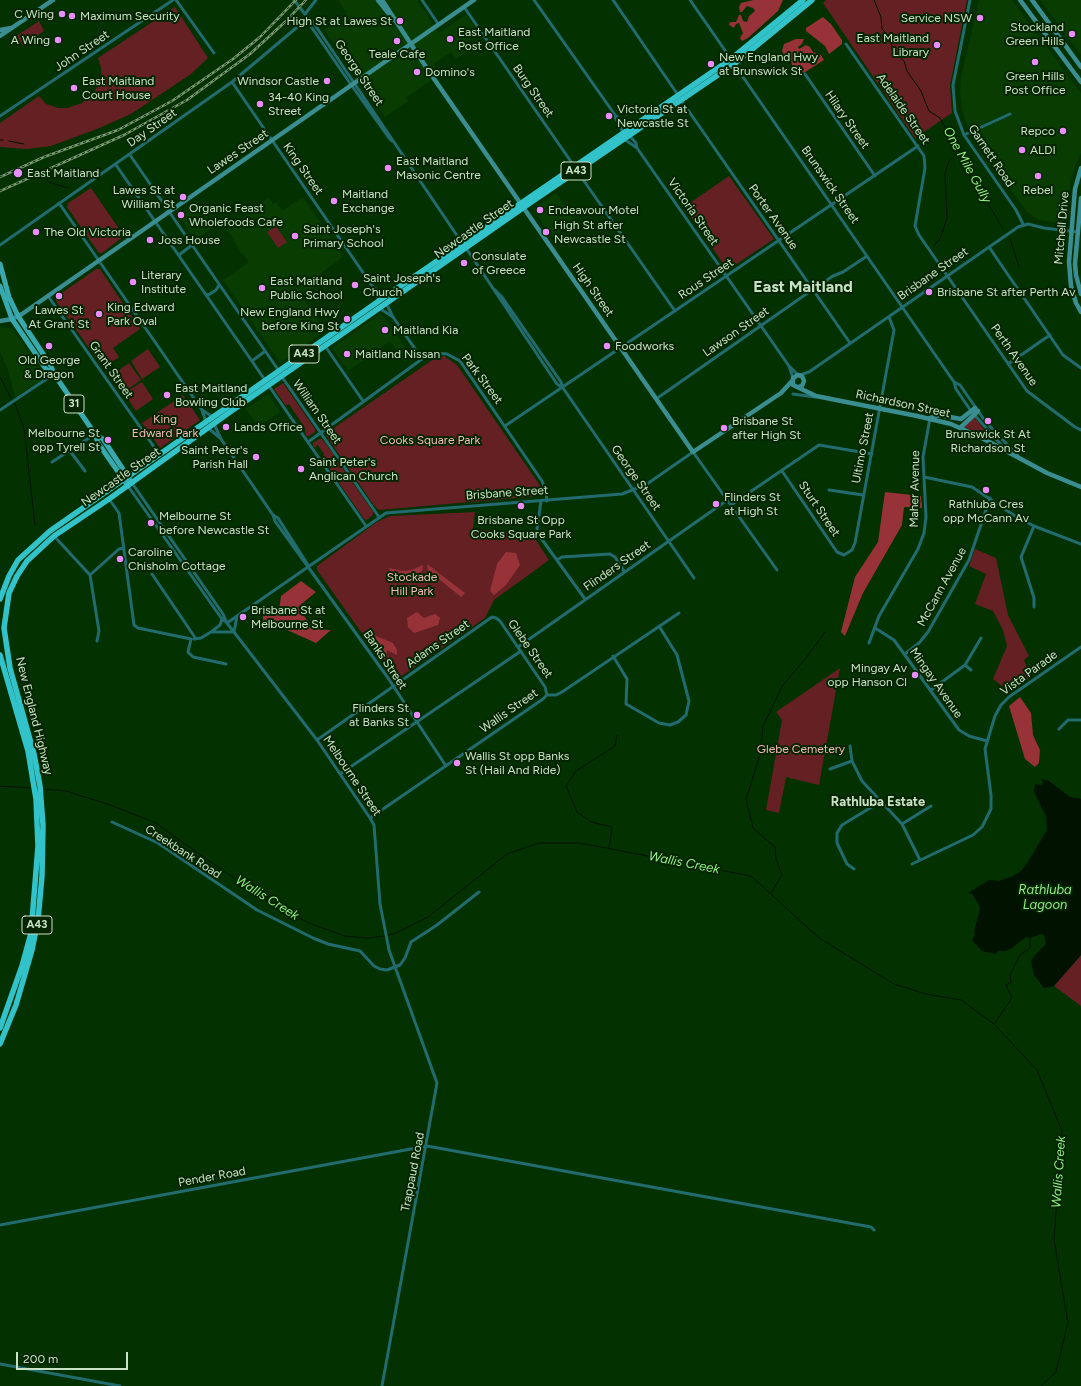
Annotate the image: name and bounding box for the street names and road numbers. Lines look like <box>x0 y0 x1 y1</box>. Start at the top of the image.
street label: John Street <box>52 27 112 75</box>
street label: George Street <box>332 37 386 109</box>
street label: Burg Street <box>509 62 557 120</box>
street label: Adelaide Street <box>873 71 933 147</box>
street label: Hilary Street <box>822 88 872 152</box>
street label: Day Street <box>124 106 180 150</box>
street label: Garnett Road <box>965 122 1017 190</box>
street label: Lawes Street <box>205 126 271 178</box>
street label: King Street <box>280 140 326 198</box>
street label: Brunswick Street <box>798 143 862 227</box>
road number: A43 <box>561 162 591 180</box>
street label: Victoria Street <box>665 176 721 248</box>
street label: Porter Avenue <box>745 182 801 252</box>
street label: Mitchell Drive <box>1052 191 1072 265</box>
street label: Newcastle Street <box>432 196 516 262</box>
street label: Brisbane Street <box>895 244 971 304</box>
street label: Rous Street <box>676 255 736 303</box>
street label: High Street <box>569 260 617 320</box>
street label: Lawson Street <box>700 304 772 360</box>
street label: Perth Avenue <box>987 321 1041 389</box>
street label: Grant Street <box>86 338 136 402</box>
road number: A43 <box>289 345 319 363</box>
street label: Park Street <box>458 351 506 407</box>
street label: William Street <box>290 377 344 447</box>
street label: Richardson Street <box>854 387 952 421</box>
road number: 31 <box>64 395 84 413</box>
street label: Ultimo Street <box>849 411 877 485</box>
street label: George Street <box>608 442 664 514</box>
street label: Newcastle Street <box>79 444 163 510</box>
street label: Maher Avenue <box>907 450 923 528</box>
street label: Sturt Street <box>795 479 843 539</box>
street label: Brisbane Street <box>465 483 549 503</box>
street label: Flinders Street <box>581 538 653 594</box>
street label: McCann Avenue <box>914 545 970 629</box>
street label: Adams Street <box>404 617 472 671</box>
street label: Glebe Street <box>504 617 556 681</box>
street label: Banks Street <box>360 628 410 692</box>
street label: Mingay Avenue <box>906 645 966 721</box>
street label: Vista Parade <box>998 647 1060 699</box>
street label: New England Highway <box>12 655 56 777</box>
street label: Wallis Street <box>477 686 541 736</box>
street label: Melbourne Street <box>320 733 384 819</box>
street label: Creekbank Road <box>142 822 224 882</box>
road number: A43 <box>22 916 52 934</box>
street label: Trappaud Road <box>398 1131 428 1213</box>
street label: Pender Road <box>177 1164 247 1190</box>

